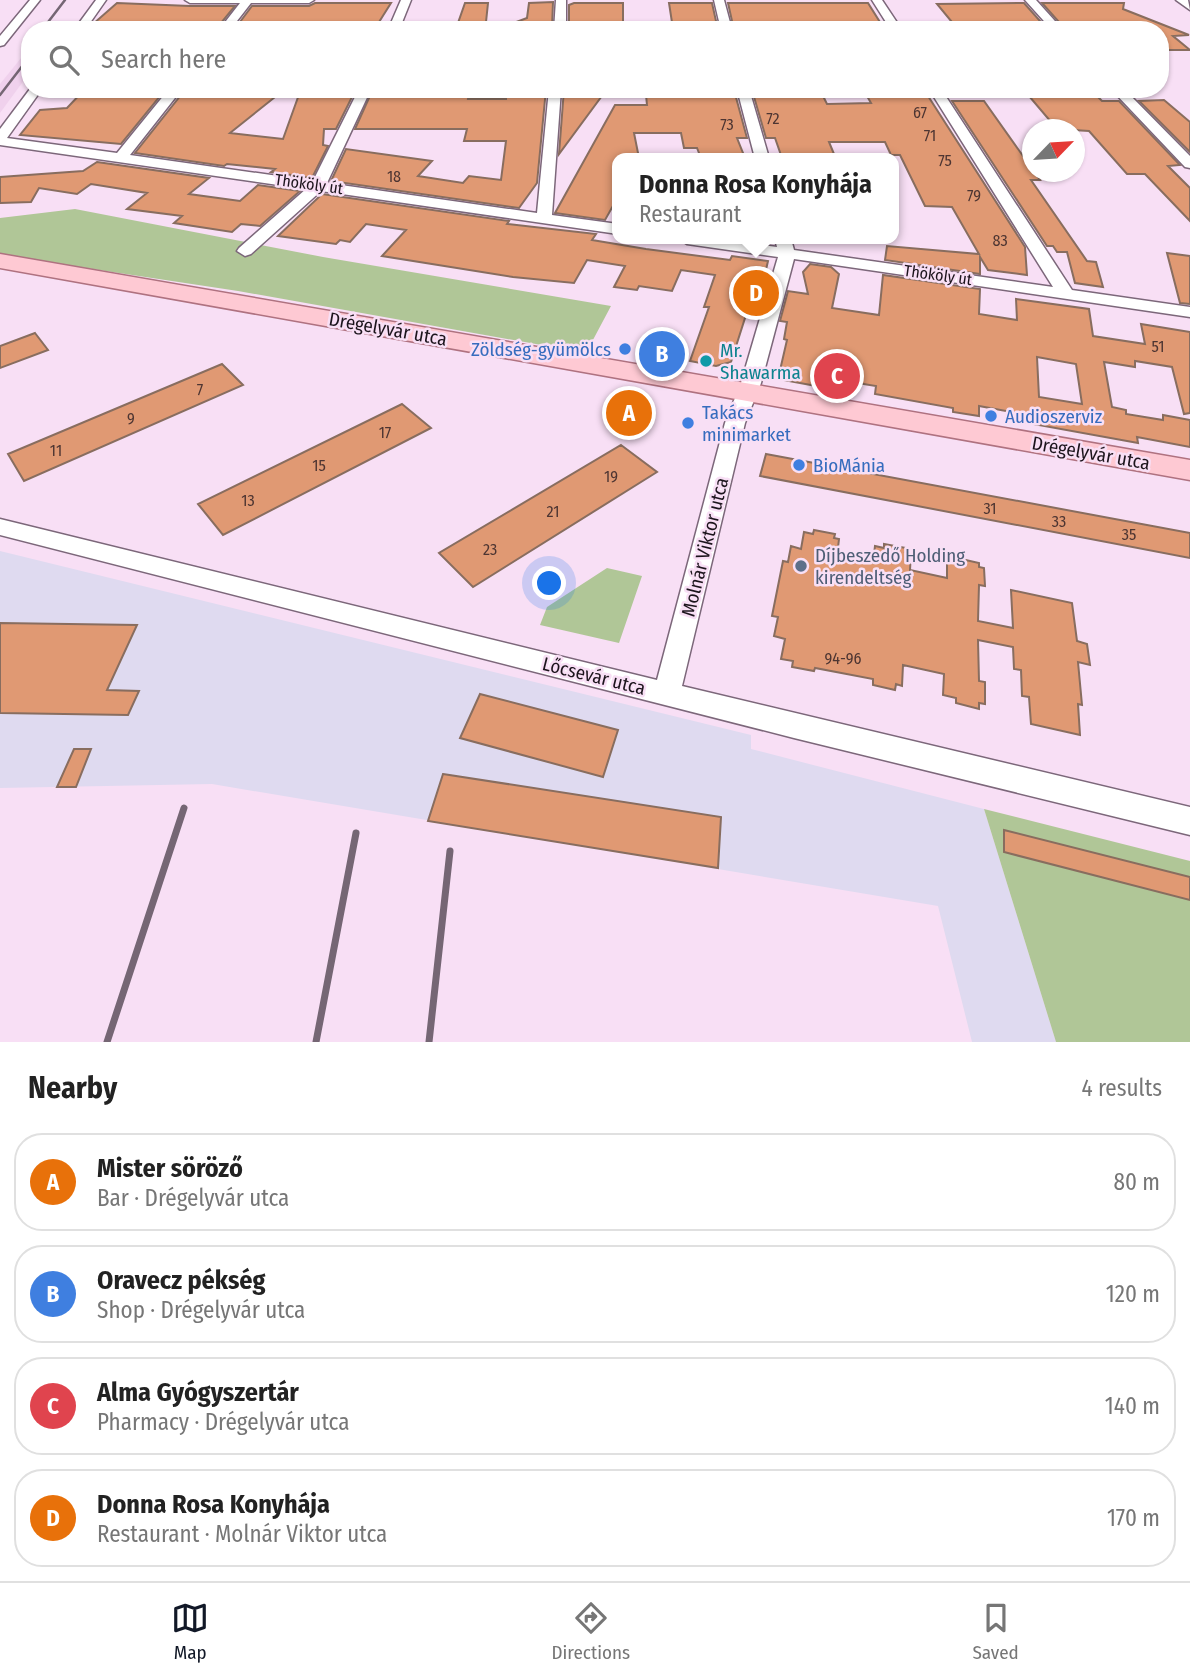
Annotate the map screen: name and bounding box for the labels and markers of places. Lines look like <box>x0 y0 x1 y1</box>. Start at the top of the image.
pin: D <box>733 267 779 319</box>
pin: B <box>639 328 685 380</box>
place label: Zöldség-gyümölcs <box>471 338 611 361</box>
place label: Mr. Shawarma <box>720 339 801 384</box>
marker: Zöldség-gyümölcs <box>617 341 633 357</box>
pin: C <box>814 350 860 402</box>
marker: Mr. Shawarma <box>698 353 714 369</box>
pin: A <box>606 387 652 439</box>
place label: Takács minimarket <box>702 401 792 446</box>
place label: Audioszerviz <box>1005 405 1103 428</box>
marker: Audioszerviz <box>983 408 999 424</box>
marker: Takács minimarket <box>680 415 696 431</box>
place label: BioMánia <box>813 454 885 477</box>
marker: BioMánia <box>791 457 807 473</box>
place label: Díjbeszedő Holding kirendeltség <box>815 544 965 589</box>
marker: Díjbeszedő Holding kirendeltség <box>793 558 809 574</box>

